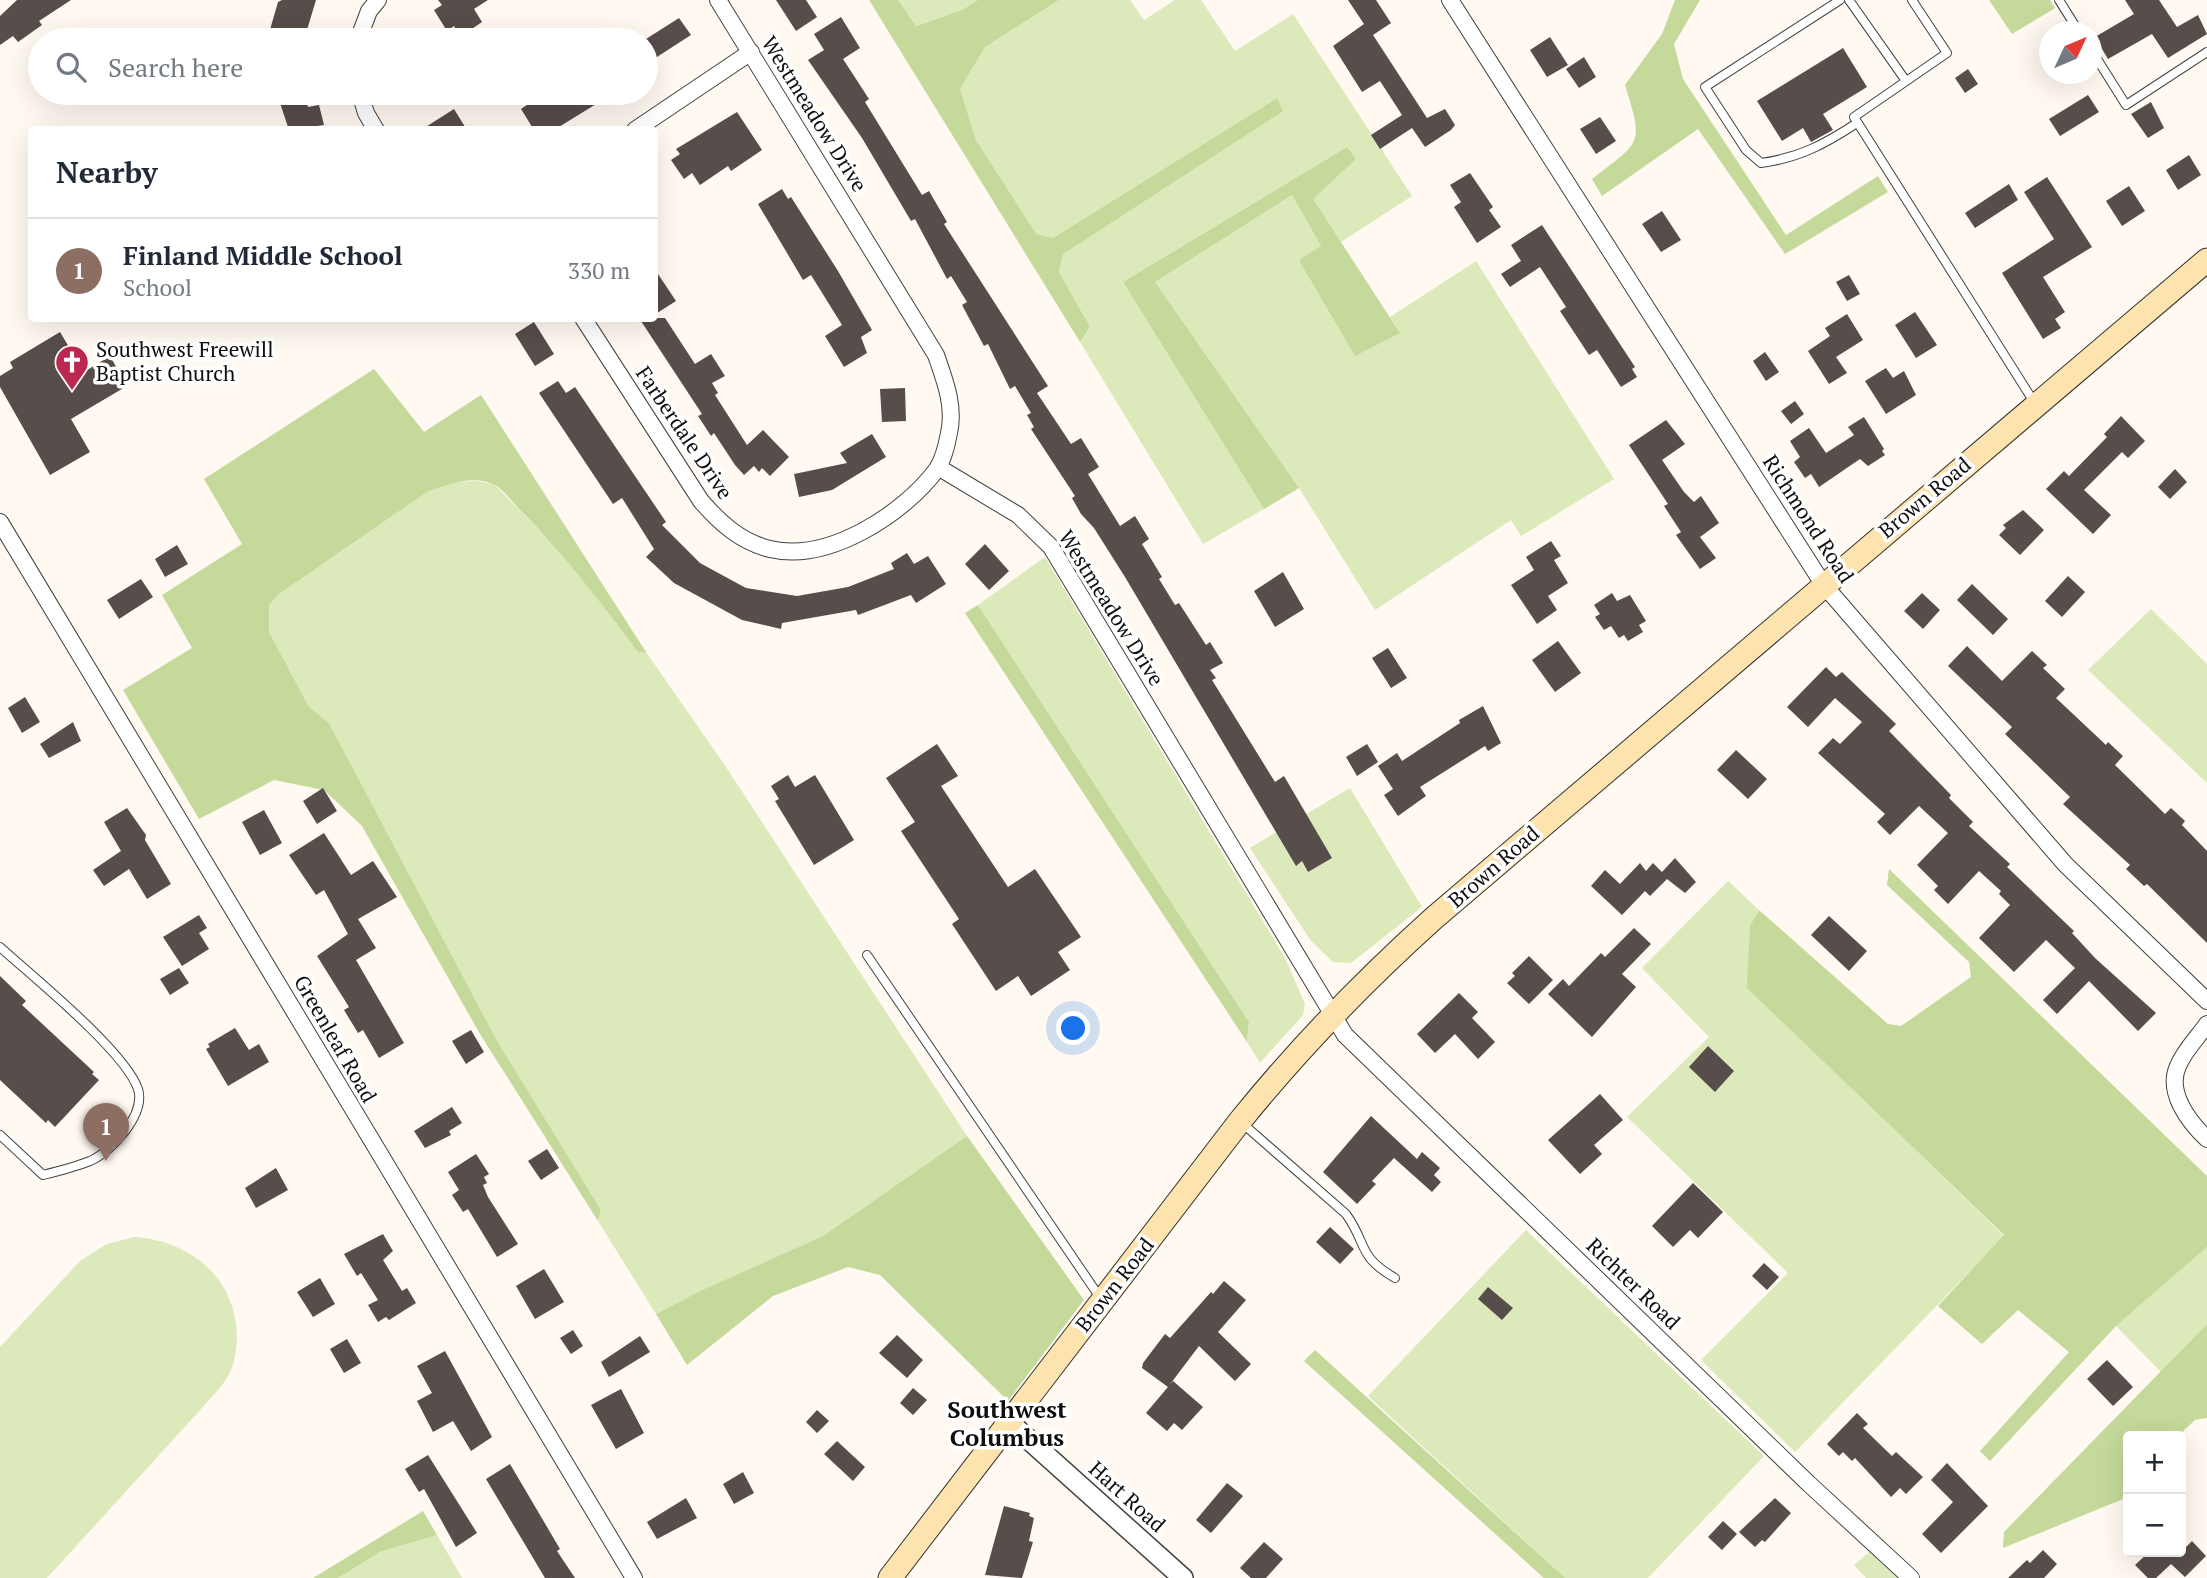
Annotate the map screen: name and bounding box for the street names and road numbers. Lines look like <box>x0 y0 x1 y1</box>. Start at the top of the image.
street label: Westmeadow Drive <box>756 30 874 197</box>
street label: Farberdale Drive <box>630 361 740 504</box>
street label: Richmond Road <box>1757 449 1861 588</box>
street label: Brown Road <box>1872 450 1977 544</box>
street label: Westmeadow Drive <box>1053 524 1171 691</box>
street label: Brown Road <box>1442 819 1545 914</box>
street label: Greenleaf Road <box>288 970 384 1108</box>
street label: Brown Road <box>1069 1231 1160 1337</box>
street label: Richter Road <box>1581 1231 1687 1335</box>
street label: Hart Road <box>1083 1455 1172 1538</box>

